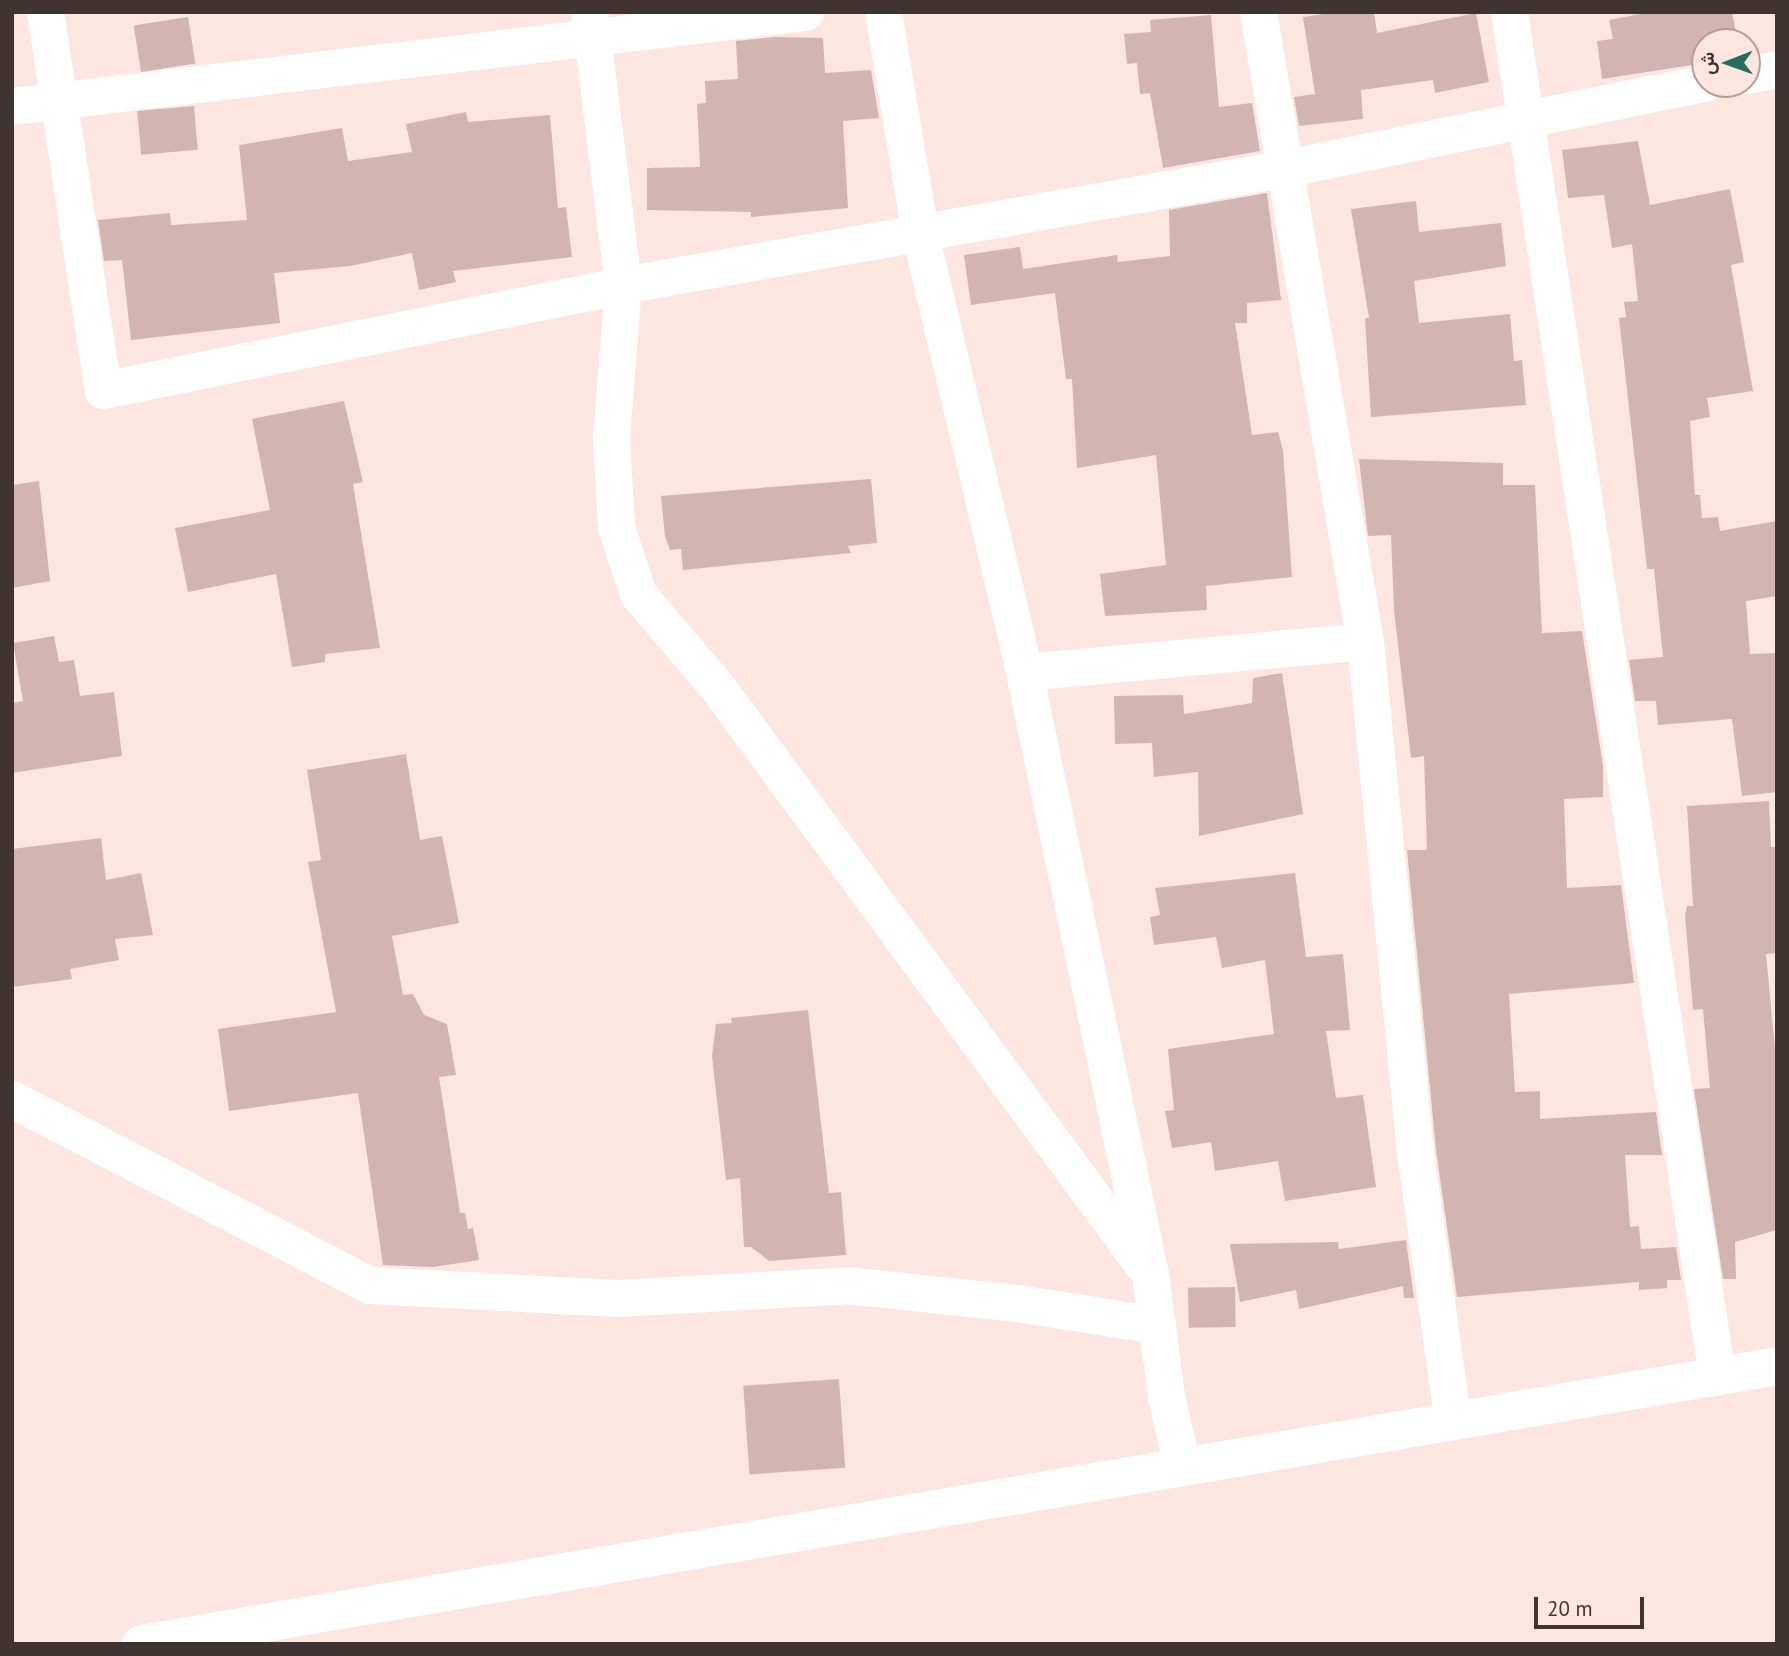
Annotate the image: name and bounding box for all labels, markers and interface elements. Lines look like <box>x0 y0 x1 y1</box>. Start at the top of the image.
north arrow <box>1691 28 1761 98</box>
text: ش <box>1695 52 1719 75</box>
scale bar <box>1537 1582 1647 1626</box>
text: 20 m <box>1547 1595 1593 1622</box>

